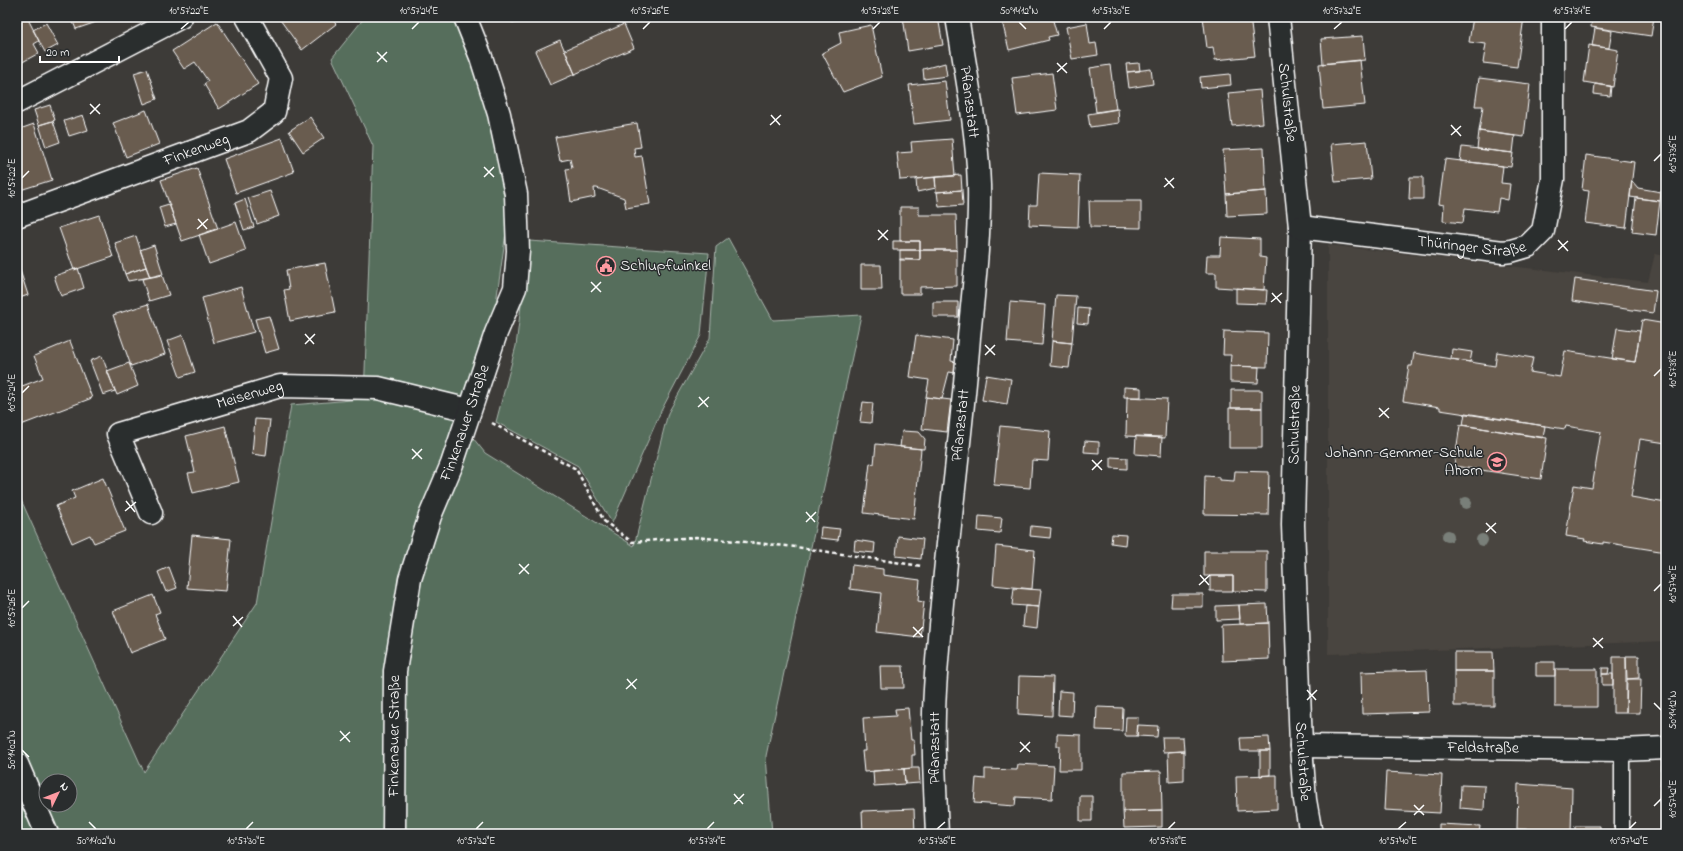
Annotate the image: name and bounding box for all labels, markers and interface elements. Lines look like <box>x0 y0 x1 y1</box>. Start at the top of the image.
text: 10°57'22"E <box>169 4 209 19</box>
text: 10°57'24"E <box>400 4 438 19</box>
text: 10°57'26"E <box>631 4 669 19</box>
text: 10°57'28"E <box>861 4 899 19</box>
text: 50°14'12"N <box>1000 4 1038 19</box>
text: 10°57'30"E <box>1092 4 1130 19</box>
text: 10°57'32"E <box>1323 4 1361 19</box>
text: 10°57'34"E <box>1553 4 1591 19</box>
scale bar <box>40 38 119 64</box>
text: 20 m <box>46 44 69 62</box>
street label: Schulstraße <box>1271 62 1303 144</box>
street label: Pflanzstatt <box>953 65 985 140</box>
street label: Finkenweg <box>159 127 232 174</box>
text: 10°57'36"E <box>1666 135 1681 173</box>
text: 10°57'22"E <box>5 158 20 198</box>
street label: Thüringer Straße <box>1416 230 1530 264</box>
place label: Schlupfwinkel <box>620 254 711 278</box>
public building icon: Schlupfwinkel <box>595 255 617 277</box>
text: 10°57'38"E <box>1666 350 1681 388</box>
street label: Finkenauer Straße <box>434 361 497 486</box>
text: 10°57'24"E <box>5 374 20 412</box>
street label: Meisenweg <box>214 374 286 416</box>
street label: Schulstraße <box>1282 384 1308 465</box>
street label: Pflanzstatt <box>945 387 976 463</box>
place label: Johann-Gemmer-Schule Ahorn <box>1325 441 1484 483</box>
school or university icon: Johann-Gemmer-Schule Ahorn <box>1486 451 1508 473</box>
text: 10°57'40"E <box>1666 565 1681 603</box>
text: 10°57'26"E <box>5 589 20 627</box>
street label: Finkenauer Straße <box>382 674 407 798</box>
text: 50°14'12"N <box>1666 691 1681 729</box>
street label: Pflanzstatt <box>923 711 947 784</box>
street label: Schulstraße <box>1288 721 1317 803</box>
text: 50°14'02"N <box>5 730 20 770</box>
street label: Feldstraße <box>1446 736 1520 761</box>
north arrow <box>38 773 78 813</box>
text: N <box>56 779 73 795</box>
text: 10°57'42"E <box>1666 780 1681 818</box>
text: 50°14'02"N <box>76 834 116 849</box>
text: 10°57'30"E <box>227 834 265 849</box>
text: 10°57'32"E <box>457 834 495 849</box>
text: 10°57'34"E <box>688 834 726 849</box>
text: 10°57'36"E <box>918 834 956 849</box>
text: 10°57'38"E <box>1149 834 1187 849</box>
text: 10°57'40"E <box>1379 834 1417 849</box>
text: 10°57'42"E <box>1610 834 1648 849</box>

